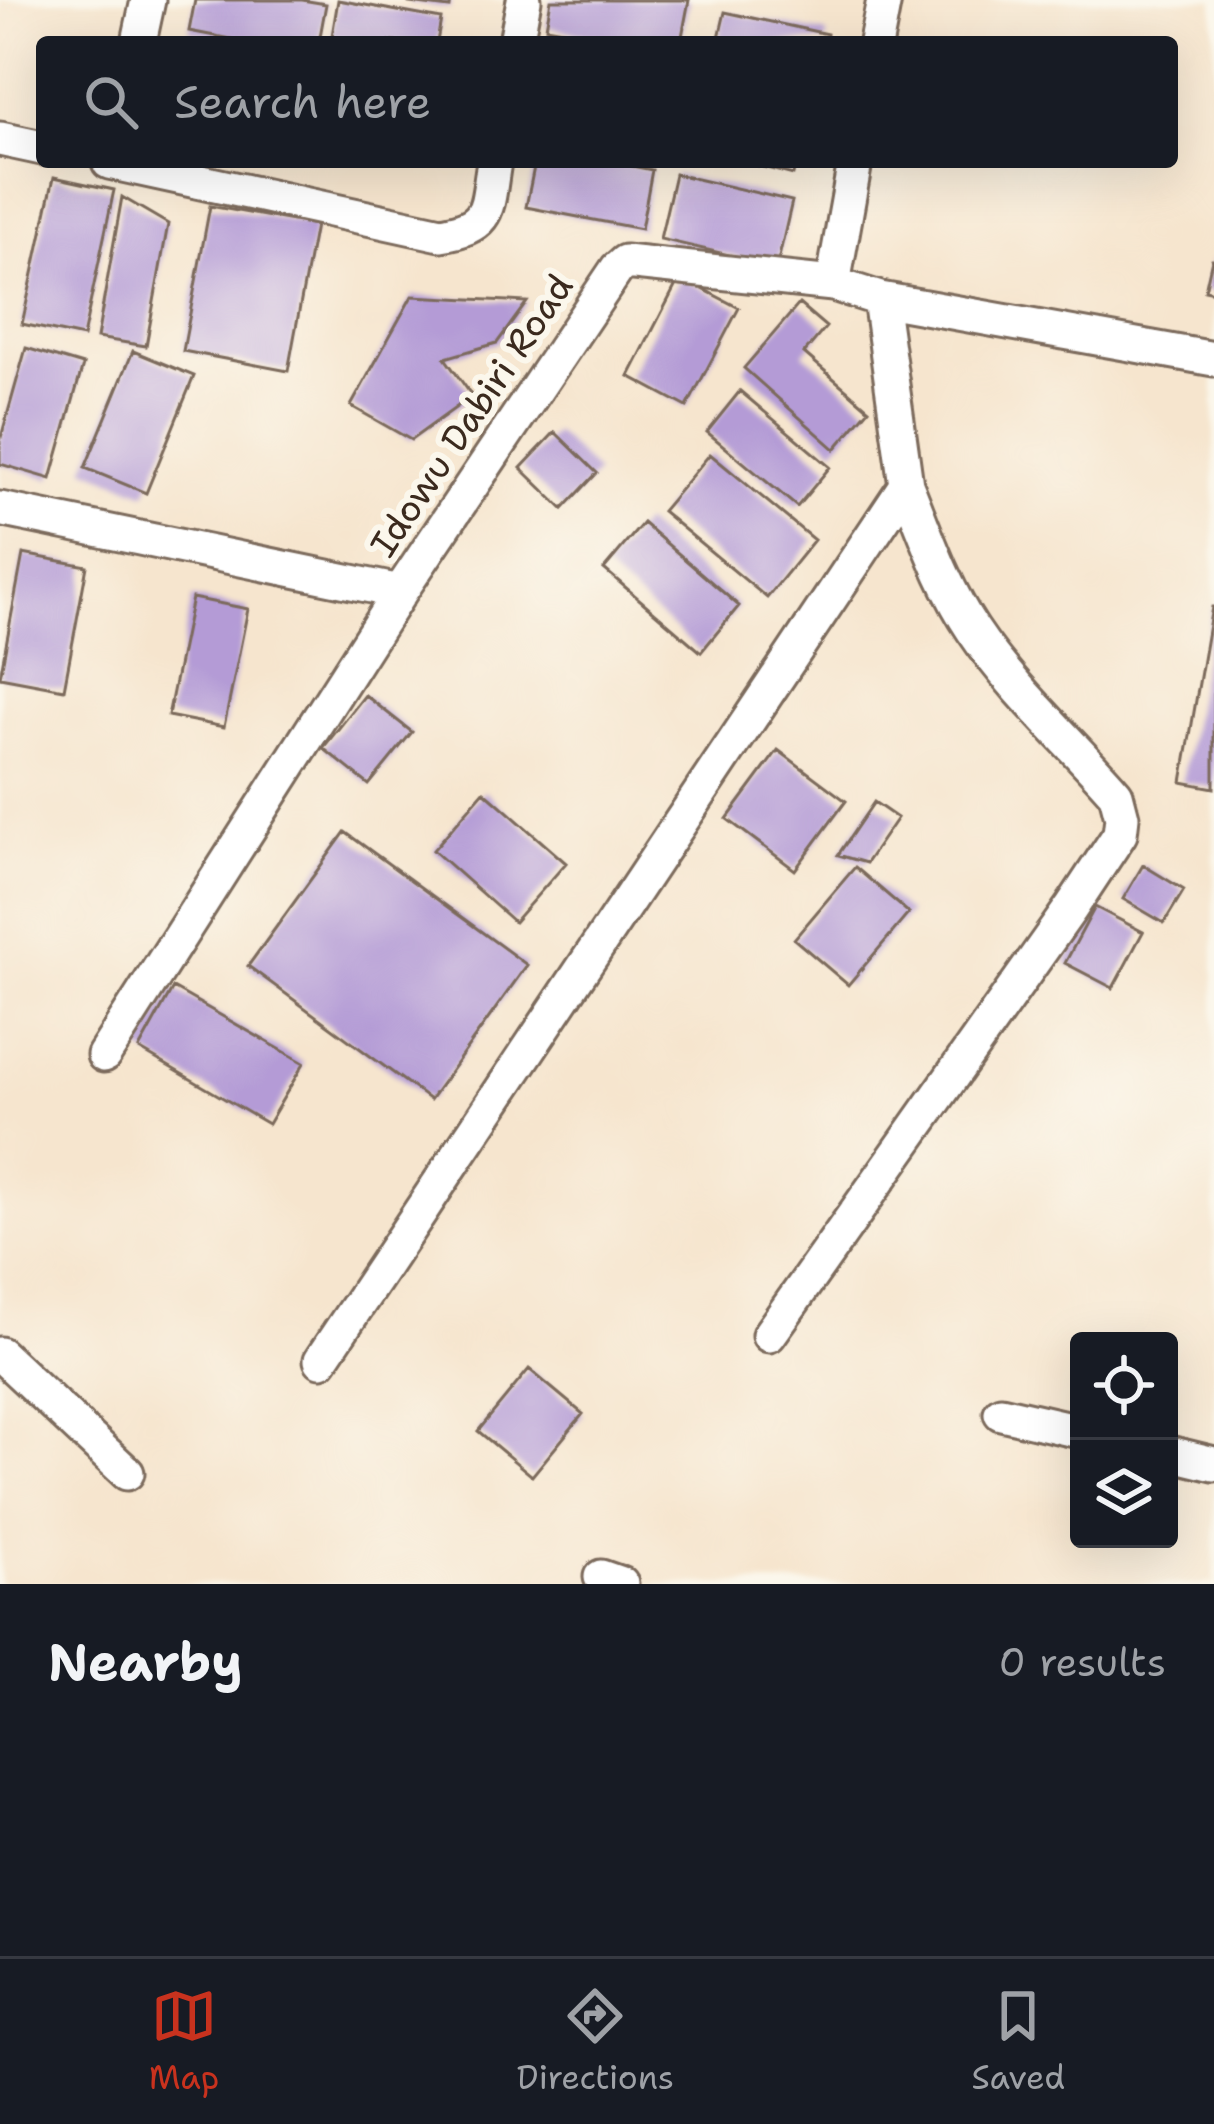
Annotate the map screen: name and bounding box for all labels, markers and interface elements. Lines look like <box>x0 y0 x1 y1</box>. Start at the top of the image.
search box <box>36 36 1178 168</box>
icon: search <box>78 69 144 135</box>
text: Search here <box>174 72 431 132</box>
street label: Idowu Dabiri Road <box>359 264 584 566</box>
map controls <box>1070 1332 1178 1548</box>
button: locate <box>1070 1332 1178 1440</box>
button: layers <box>1070 1440 1178 1548</box>
text: Nearby <box>48 1628 243 1696</box>
text: 0 results <box>999 1636 1166 1688</box>
tab: Map <box>149 1983 219 2100</box>
tab: Directions <box>517 1983 674 2100</box>
tab: Saved <box>972 1983 1065 2100</box>

